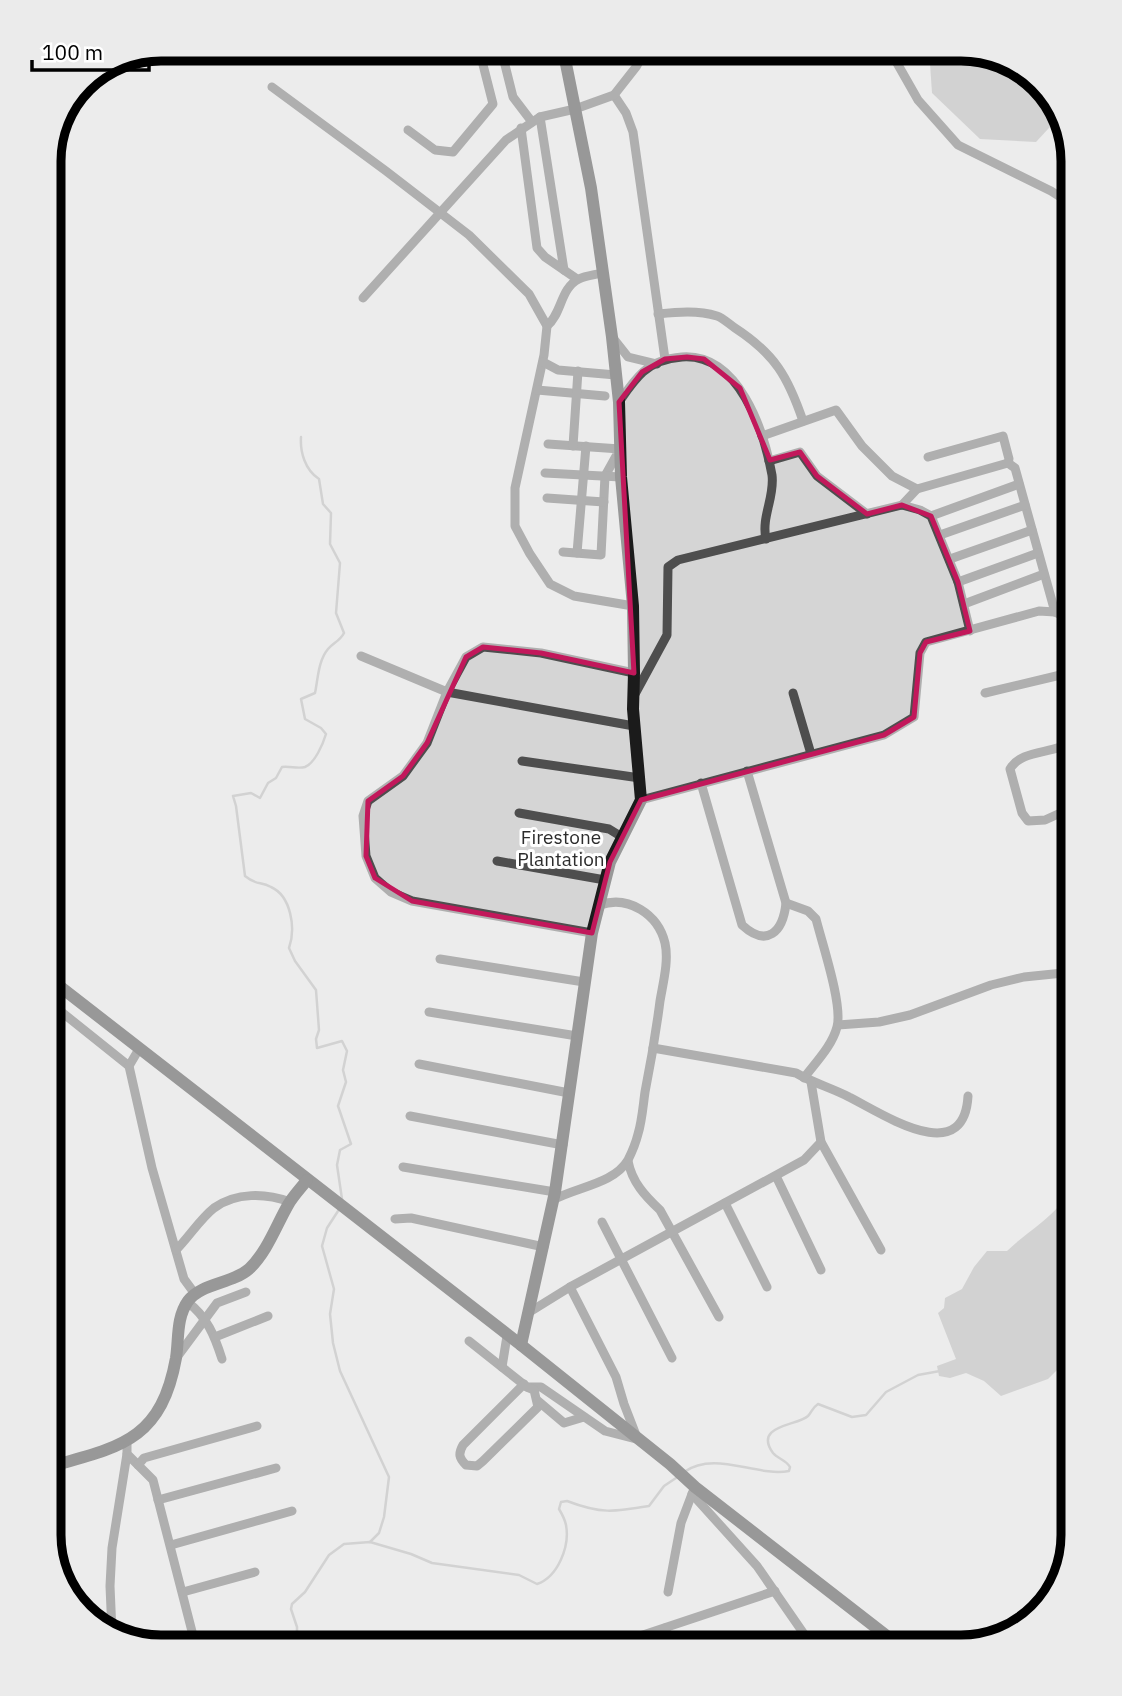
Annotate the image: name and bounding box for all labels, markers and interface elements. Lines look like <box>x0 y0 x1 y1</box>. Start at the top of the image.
scale bar <box>32 28 149 72</box>
text: 100 m <box>42 38 103 66</box>
park label: Firestone Plantation <box>517 825 605 871</box>

